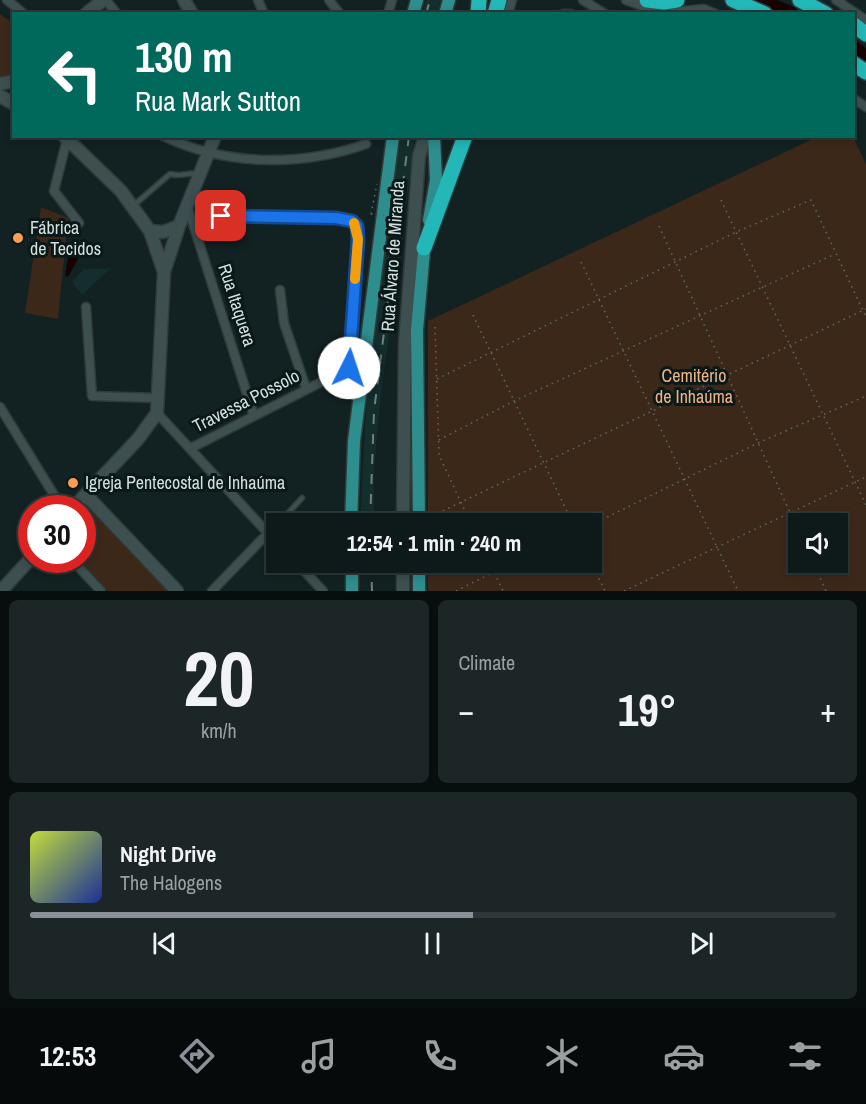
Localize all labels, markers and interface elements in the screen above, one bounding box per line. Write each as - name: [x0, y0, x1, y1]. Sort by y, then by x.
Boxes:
- text: 130 m: [135, 29, 233, 85]
- icon: left: [36, 36, 114, 114]
- text: Rua Mark Sutton: [135, 83, 301, 119]
- street label: Rua Álvaro de Miranda: [375, 180, 410, 332]
- pin: [195, 190, 246, 241]
- icon: arrive: [204, 199, 237, 232]
- place label: Fábrica de Tecidos: [30, 215, 101, 261]
- marker: Fábrica de Tecidos: [11, 231, 25, 245]
- street label: Rua Itaquera: [212, 260, 263, 349]
- position arrow: [317, 336, 381, 400]
- street label: Travessa Possolo: [188, 363, 303, 438]
- park label: Cemitério de Inhaúma: [655, 363, 733, 409]
- place label: Igreja Pentecostal de Inhaúma: [85, 470, 285, 495]
- marker: Igreja Pentecostal de Inhaúma: [66, 476, 80, 490]
- speed limit sign: 30: [18, 495, 96, 573]
- map controls: [788, 513, 848, 573]
- button: sound: [788, 513, 848, 573]
- text: 12:54 · 1 min · 240 m: [347, 528, 521, 558]
- text: 20: [183, 625, 254, 730]
- text: Climate: [459, 649, 515, 676]
- text: 19°: [618, 679, 677, 740]
- text: −: [459, 688, 474, 732]
- text: +: [820, 688, 836, 732]
- text: km/h: [201, 717, 237, 744]
- text: Night Drive: [120, 839, 216, 869]
- text: The Halogens: [120, 869, 222, 896]
- icon: previous: [148, 927, 181, 960]
- icon: pause: [416, 927, 449, 960]
- icon: next: [685, 927, 718, 960]
- icon: directions: [176, 1035, 218, 1077]
- icon: music: [298, 1035, 340, 1077]
- icon: phone: [419, 1035, 461, 1077]
- icon: climate: [541, 1035, 583, 1077]
- icon: car: [663, 1035, 705, 1077]
- icon: filters: [784, 1035, 826, 1077]
- text: 12:53: [40, 1038, 96, 1074]

